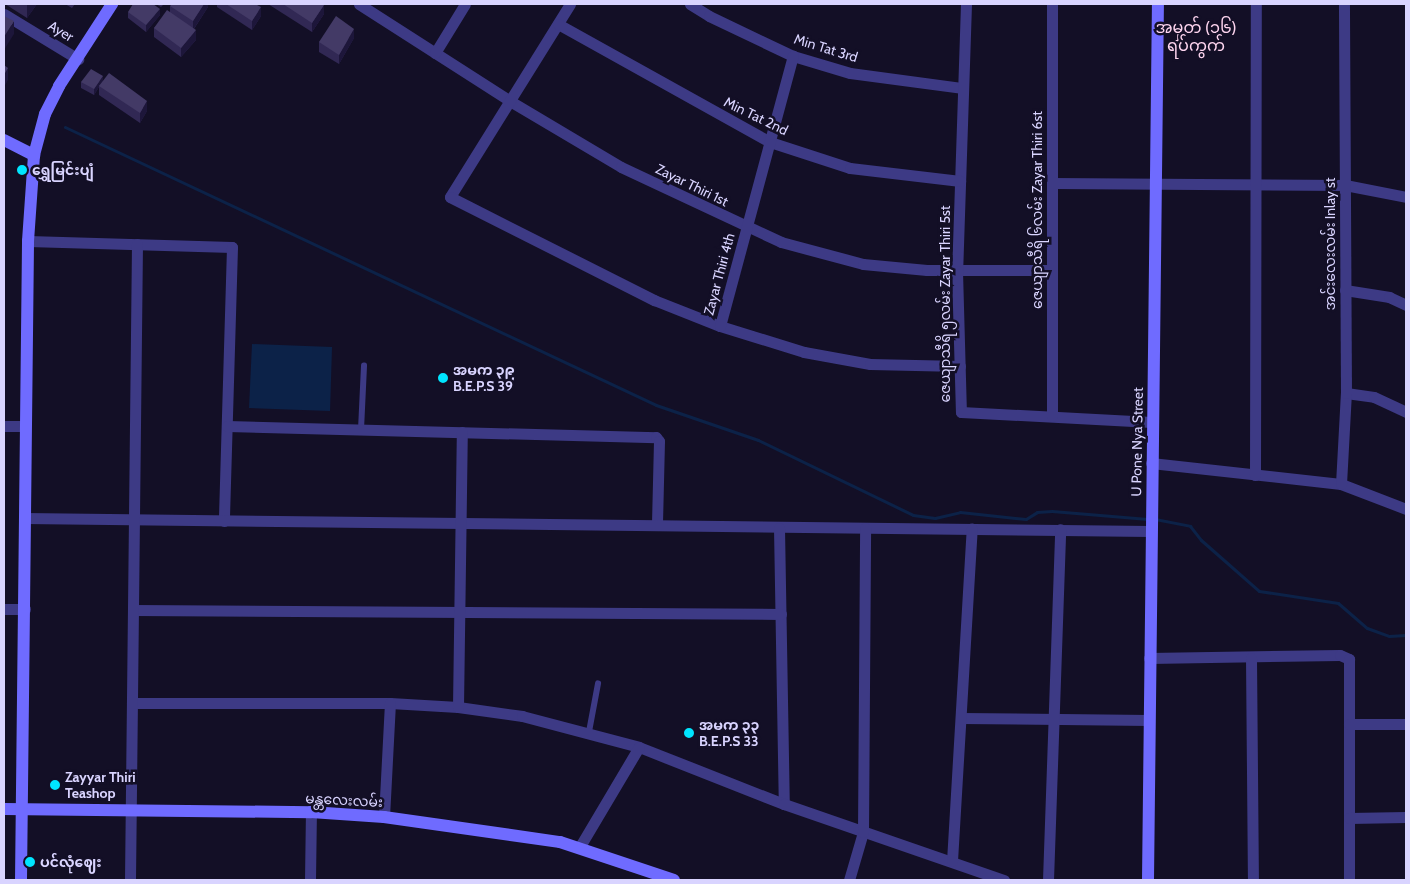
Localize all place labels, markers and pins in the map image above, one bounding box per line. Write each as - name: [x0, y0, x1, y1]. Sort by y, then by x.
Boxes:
- place label: ရွှေမြင်းပျံ: [32, 162, 94, 178]
- marker: ရွှေမြင်းပျံ: [16, 164, 28, 176]
- place label: အမက ၃၉ B.E.P.S 39: [453, 362, 515, 394]
- marker: အမက ၃၉ B.E.P.S 39: [437, 372, 449, 384]
- place label: အမက ၃၃ B.E.P.S 33: [699, 717, 759, 750]
- marker: အမက ၃၃ B.E.P.S 33: [683, 727, 695, 739]
- place label: Zayyar Thiri Teashop: [65, 769, 136, 802]
- marker: Zayyar Thiri Teashop: [49, 779, 61, 791]
- place label: ပင်လုံဈေး: [40, 854, 102, 870]
- marker: ပင်လုံဈေး: [24, 856, 36, 868]

